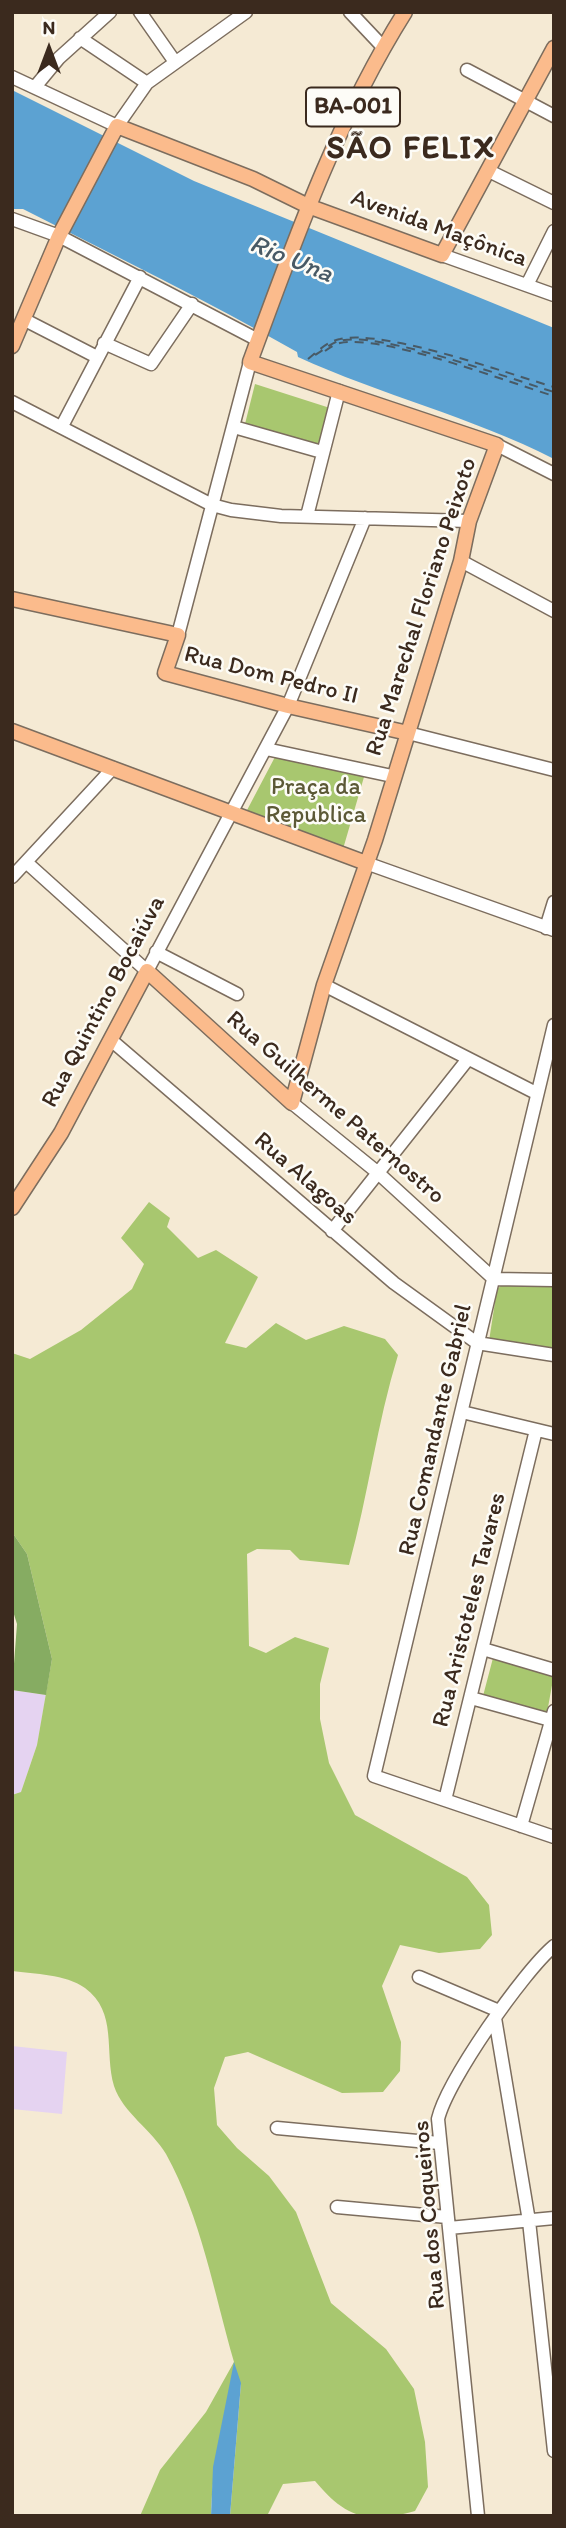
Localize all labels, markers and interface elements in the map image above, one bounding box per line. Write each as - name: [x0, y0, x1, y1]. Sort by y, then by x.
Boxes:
- north arrow: [14, 14, 84, 84]
- text: N: [43, 16, 55, 39]
- road number: BA-001: [306, 88, 400, 127]
- district label: SÃO FELIX: [329, 131, 493, 169]
- street label: Avenida Maçônica: [347, 184, 531, 274]
- water label: Rio Una: [245, 229, 337, 291]
- street label: Rua Marechal Floriano Peixoto: [360, 454, 484, 760]
- street label: Rua Dom Pedro II: [181, 640, 361, 712]
- park label: Praça da Republica: [266, 774, 366, 830]
- street label: Rua Quintino Bocaiúva: [36, 891, 172, 1113]
- street label: Rua Guilherme Paternostro: [220, 1005, 450, 1211]
- street label: Rua Alagoas: [248, 1126, 362, 1232]
- street label: Rua Comandante Gabriel: [393, 1301, 479, 1559]
- street label: Rua Aristoteles Tavares: [427, 1490, 513, 1730]
- street label: Rua dos Coqueiros: [407, 2119, 453, 2311]

